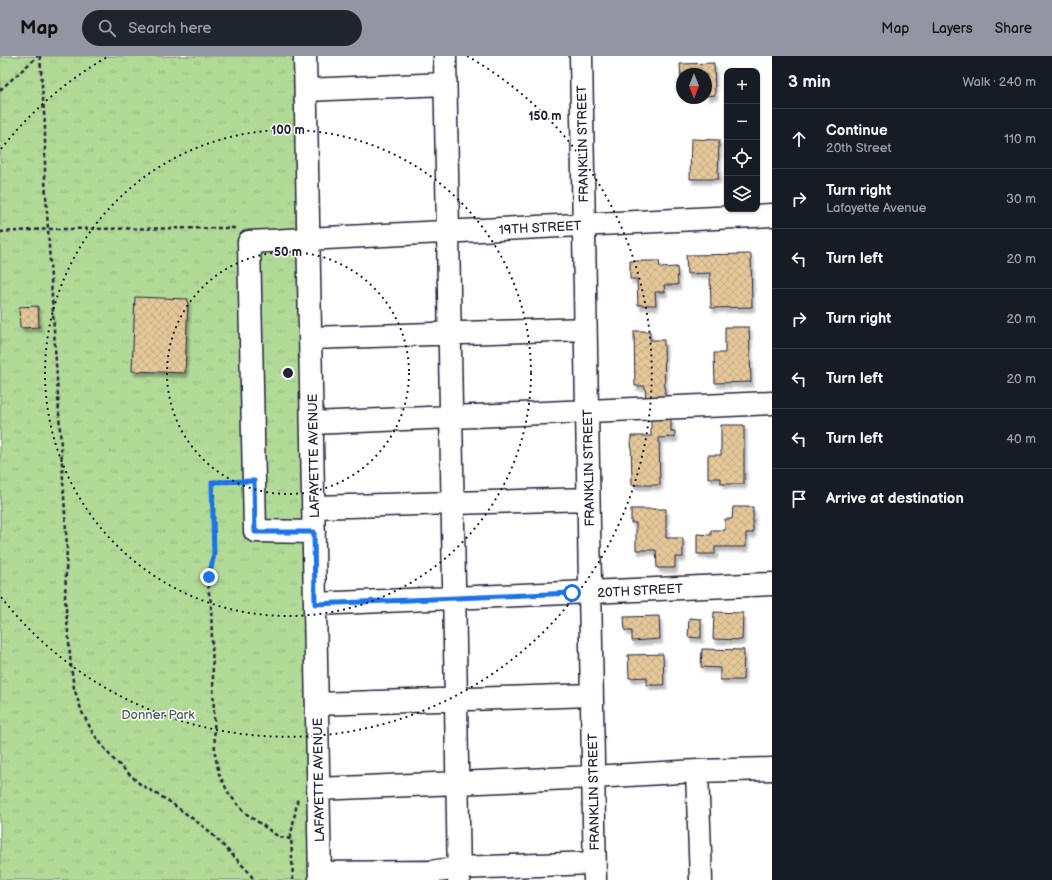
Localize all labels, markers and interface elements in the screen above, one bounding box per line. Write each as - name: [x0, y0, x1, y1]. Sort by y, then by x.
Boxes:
- search box: [82, 10, 362, 46]
- text: Map: [20, 17, 58, 40]
- icon: search: [96, 17, 118, 39]
- text: Search here: [128, 19, 211, 38]
- text: Map: [881, 20, 909, 37]
- text: Layers: [931, 20, 973, 37]
- text: Share: [995, 20, 1032, 37]
- north arrow: [676, 68, 712, 104]
- map controls: [724, 68, 760, 212]
- button: +: [724, 68, 760, 104]
- text: 3 min: [788, 72, 831, 92]
- text: Walk · 240 m: [962, 74, 1036, 90]
- street label: FRANKLIN STREET: [574, 85, 592, 203]
- button: −: [724, 104, 760, 140]
- text: 150 m: [529, 109, 561, 124]
- text: Continue: [826, 121, 888, 140]
- text: 100 m: [271, 123, 305, 138]
- icon: ahead: [788, 128, 810, 150]
- text: 110 m: [1004, 131, 1036, 147]
- button: locate: [724, 140, 760, 176]
- text: 20th Street: [826, 140, 891, 156]
- button: layers: [724, 176, 760, 212]
- text: Turn right: [826, 181, 891, 200]
- icon: right: [788, 188, 810, 210]
- text: 30 m: [1006, 191, 1036, 207]
- text: Lafayette Avenue: [826, 200, 927, 216]
- street label: 19TH STREET: [498, 218, 582, 238]
- text: 50 m: [274, 245, 302, 260]
- icon: left: [788, 248, 810, 270]
- text: Turn left: [826, 249, 883, 268]
- text: 20 m: [1006, 251, 1036, 267]
- icon: right: [788, 308, 810, 330]
- text: Turn right: [826, 309, 891, 328]
- text: 20 m: [1006, 311, 1036, 327]
- centre of rings: [281, 366, 295, 380]
- icon: left: [788, 368, 810, 390]
- text: Turn left: [826, 369, 883, 388]
- text: 20 m: [1006, 371, 1036, 387]
- street label: LAFAYETTE AVENUE: [305, 393, 323, 518]
- street label: FRANKLIN STREET: [580, 409, 598, 527]
- icon: left: [788, 428, 810, 450]
- text: Turn left: [826, 429, 883, 448]
- text: 40 m: [1006, 431, 1036, 447]
- icon: arrive: [788, 488, 810, 510]
- text: Arrive at destination: [826, 489, 964, 508]
- route end: [200, 568, 218, 586]
- street label: 20TH STREET: [597, 581, 683, 601]
- route start: [563, 584, 581, 602]
- park label: Donner Park: [121, 707, 195, 723]
- street label: LAFAYETTE AVENUE: [310, 717, 328, 842]
- street label: FRANKLIN STREET: [585, 733, 603, 851]

